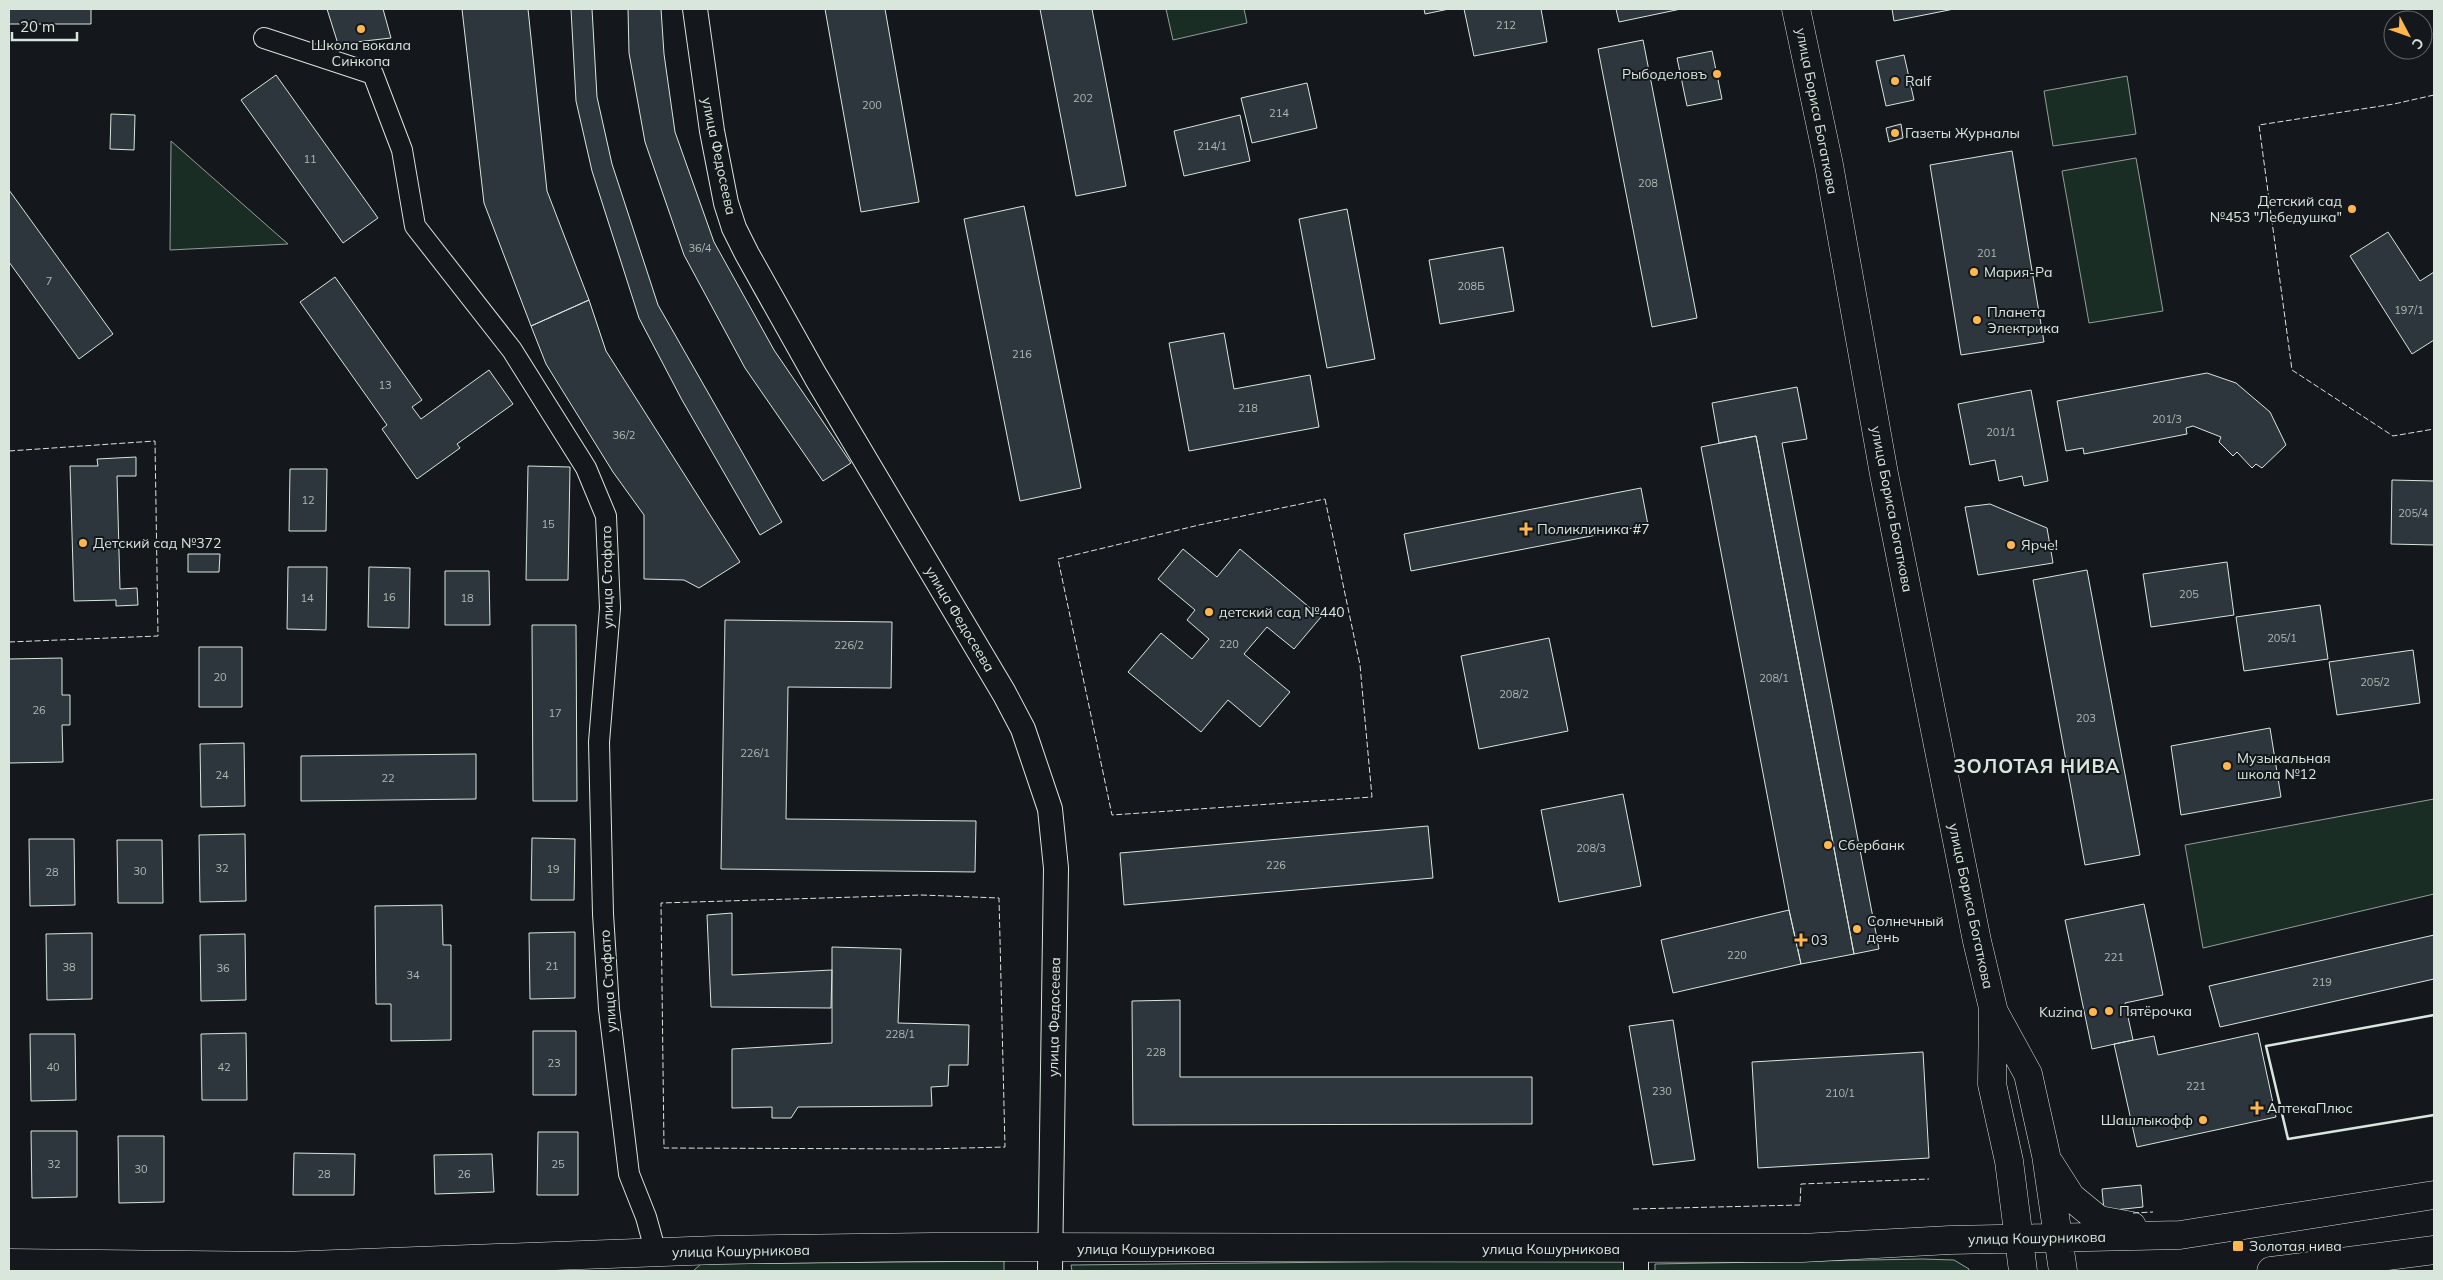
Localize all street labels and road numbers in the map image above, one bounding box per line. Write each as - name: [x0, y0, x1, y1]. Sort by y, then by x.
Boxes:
- street label: улица Бориса Богаткова: [1792, 26, 1842, 196]
- street label: улица Федосеева: [698, 95, 740, 217]
- street label: улица Бориса Богаткова: [1867, 424, 1917, 594]
- street label: улица Стофато: [597, 525, 617, 629]
- street label: улица Федосеева: [921, 563, 999, 675]
- street label: улица Бориса Богаткова: [1945, 821, 1997, 991]
- street label: улица Стофато: [595, 929, 621, 1033]
- street label: улица Федосеева: [1044, 957, 1064, 1077]
- street label: улица Кошурникова: [1968, 1228, 2106, 1248]
- street label: улица Кошурникова: [1077, 1240, 1215, 1258]
- street label: улица Кошурникова: [1482, 1240, 1620, 1258]
- street label: улица Кошурникова: [672, 1241, 810, 1261]

